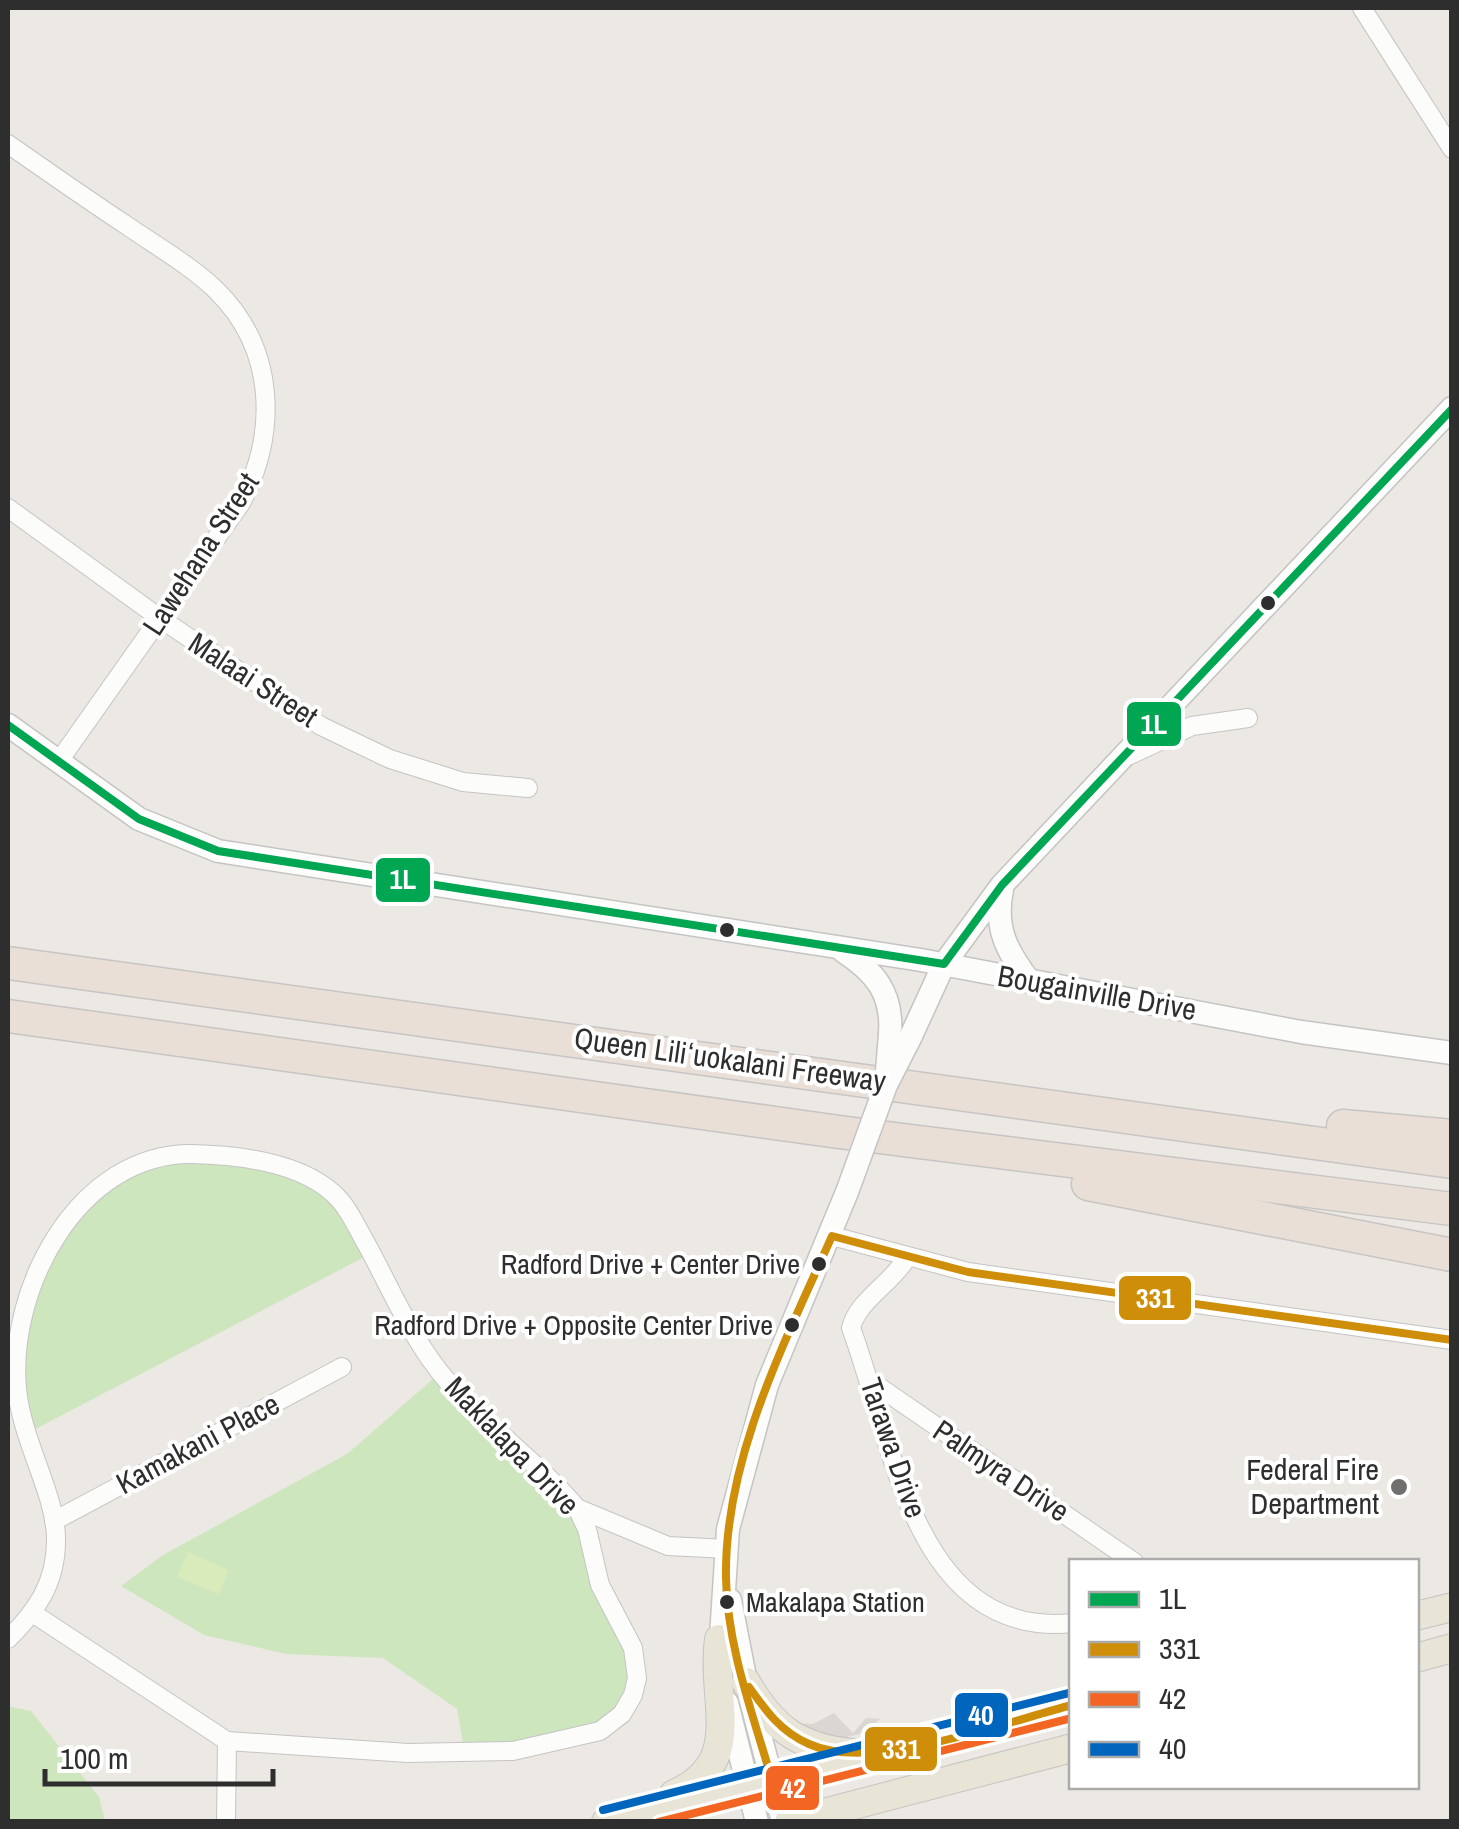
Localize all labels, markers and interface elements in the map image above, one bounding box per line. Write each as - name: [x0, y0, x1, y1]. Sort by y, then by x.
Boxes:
- street label: Lawehana Street: [133, 464, 268, 642]
- unlabelled marker: [1258, 593, 1278, 613]
- street label: Malaai Street: [181, 623, 326, 736]
- line badge: 1L: [1125, 700, 1183, 748]
- text: 1L: [1141, 705, 1167, 743]
- line badge: 1L: [374, 856, 432, 904]
- text: 1L: [390, 860, 416, 898]
- unlabelled marker: [717, 920, 737, 940]
- street label: Bougainville Drive: [995, 955, 1200, 1029]
- street label: Queen Liliʻuokalani Freeway: [572, 1017, 889, 1101]
- place label: Radford Drive + Center Drive: [501, 1245, 800, 1283]
- marker: Radford Drive + Center Drive: [809, 1254, 829, 1274]
- line badge: 331: [1117, 1274, 1193, 1322]
- text: 331: [1136, 1279, 1174, 1317]
- place label: Radford Drive + Opposite Center Drive: [374, 1306, 773, 1344]
- marker: Radford Drive + Opposite Center Drive: [782, 1315, 802, 1335]
- street label: Maklalapa Drive: [437, 1367, 589, 1523]
- street label: Tarawa Drive: [851, 1372, 937, 1523]
- street label: Kamakani Place: [109, 1383, 286, 1503]
- street label: Palmyra Drive: [926, 1410, 1077, 1530]
- place label: Federal Fire Department: [1246, 1449, 1379, 1523]
- marker: Federal Fire Department: [1388, 1476, 1410, 1498]
- legend: [1069, 1559, 1419, 1789]
- text: 1L: [1159, 1578, 1187, 1618]
- place label: Makalapa Station: [746, 1583, 925, 1621]
- marker: Makalapa Station: [717, 1592, 737, 1612]
- text: 331: [1159, 1628, 1200, 1668]
- text: 42: [1159, 1678, 1186, 1718]
- line badge: 40: [953, 1691, 1010, 1739]
- text: 40: [968, 1696, 994, 1734]
- scale bar: [45, 1724, 272, 1786]
- line badge: 331: [863, 1725, 939, 1773]
- text: 40: [1159, 1728, 1186, 1768]
- text: 331: [882, 1730, 920, 1768]
- text: 100 m: [60, 1738, 128, 1778]
- line badge: 42: [764, 1764, 821, 1812]
- text: 42: [780, 1769, 806, 1807]

